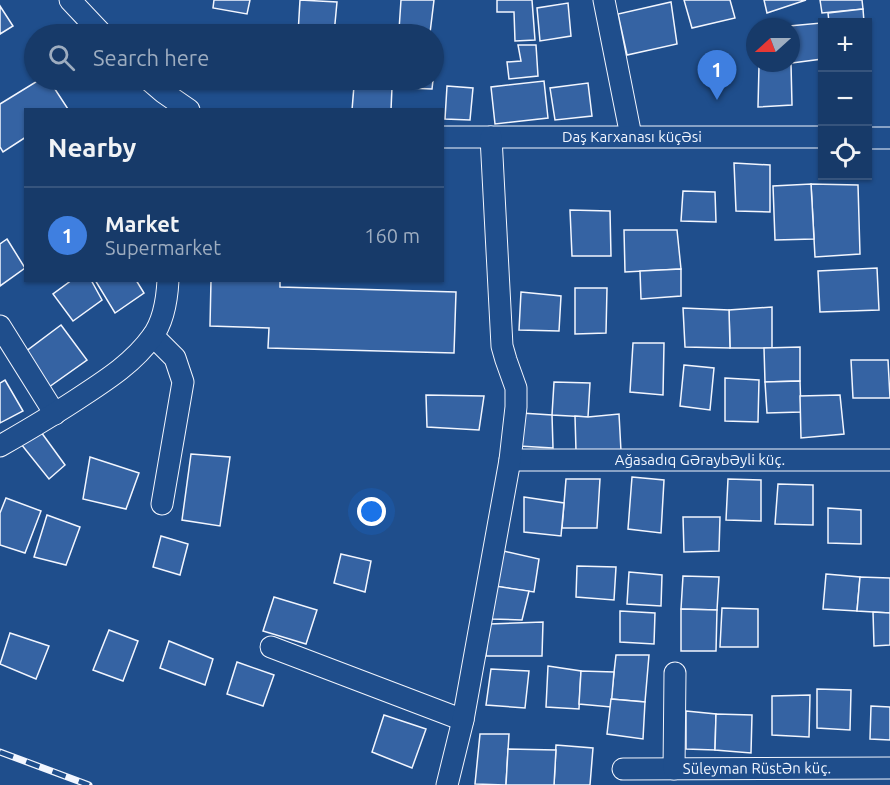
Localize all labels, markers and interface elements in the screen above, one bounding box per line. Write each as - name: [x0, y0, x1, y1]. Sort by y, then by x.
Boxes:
- north arrow: [746, 18, 800, 72]
- map controls: [818, 18, 872, 180]
- button: +: [818, 18, 872, 72]
- search box: [24, 24, 444, 90]
- icon: search: [45, 41, 78, 74]
- text: Search here: [93, 45, 209, 70]
- pin: 1: [698, 51, 736, 100]
- button: −: [818, 72, 872, 126]
- button: locate: [818, 126, 872, 180]
- street label: Daş Karxanası küçəsi: [562, 128, 702, 145]
- text: Nearby: [48, 133, 136, 162]
- text: Market: [105, 211, 179, 236]
- text: 1: [62, 224, 73, 247]
- text: 160 m: [364, 224, 420, 247]
- text: Supermarket: [105, 236, 221, 259]
- street label: Ağasadıq Gəraybəyli küç.: [615, 451, 785, 468]
- your location: [357, 497, 386, 526]
- street label: Süleyman Rüstən küç.: [683, 759, 831, 777]

